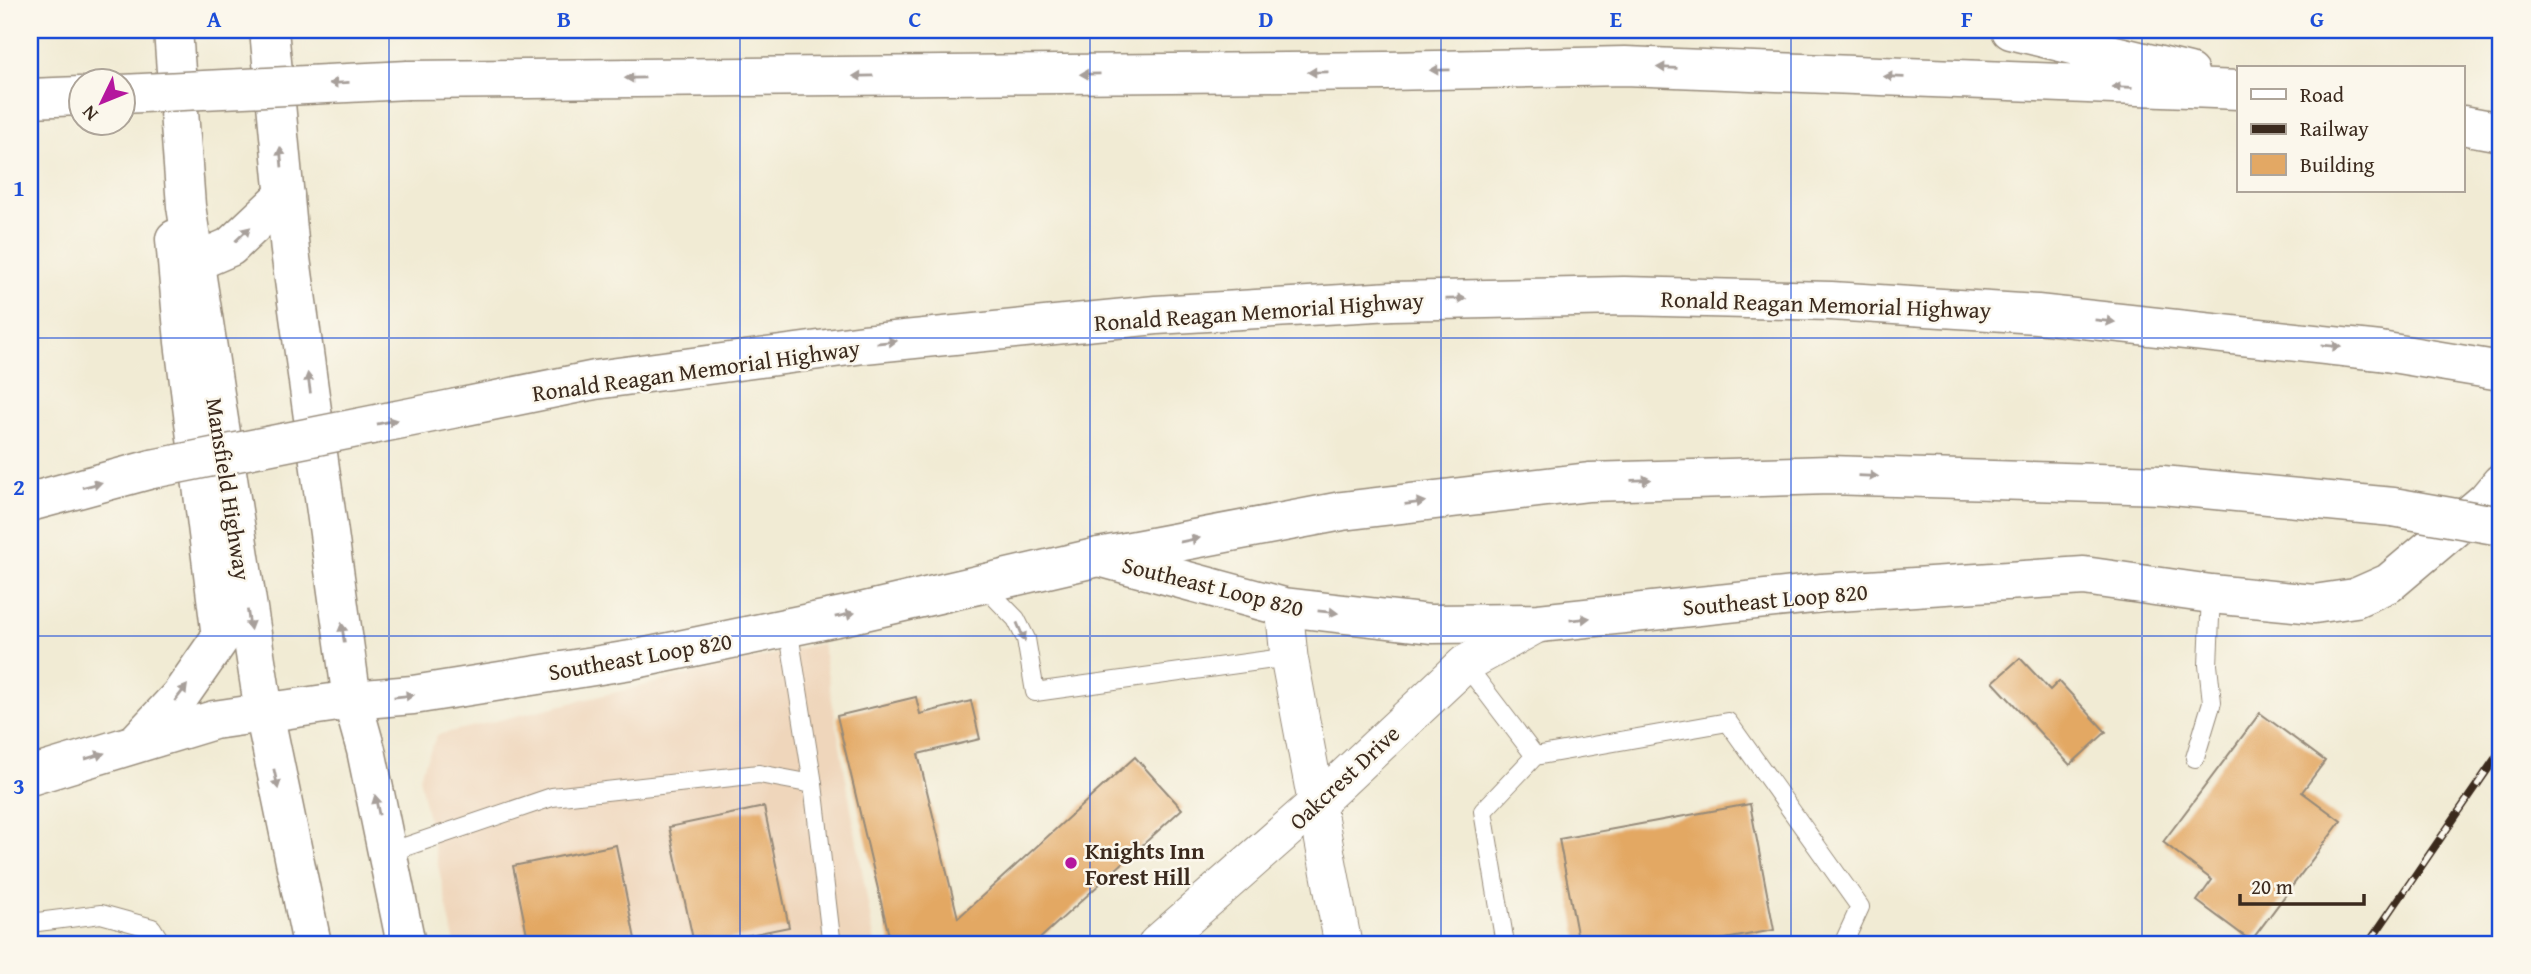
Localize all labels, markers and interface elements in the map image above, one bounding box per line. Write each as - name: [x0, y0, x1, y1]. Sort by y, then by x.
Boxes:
- text: A: [207, 2, 222, 35]
- text: B: [557, 2, 571, 35]
- text: C: [908, 2, 922, 35]
- text: D: [1259, 2, 1274, 35]
- text: E: [1610, 2, 1622, 35]
- text: F: [1961, 2, 1973, 35]
- text: G: [2310, 2, 2324, 35]
- one-way arrow: [1656, 62, 1678, 73]
- one-way arrow: [1428, 64, 1450, 76]
- north arrow: [66, 66, 136, 136]
- one-way arrow: [1306, 66, 1328, 77]
- legend: [2237, 66, 2464, 192]
- one-way arrow: [1079, 68, 1101, 79]
- one-way arrow: [851, 70, 873, 82]
- one-way arrow: [624, 72, 646, 84]
- one-way arrow: [1883, 72, 1905, 83]
- one-way arrow: [328, 78, 350, 89]
- text: Road: [2300, 79, 2345, 110]
- one-way arrow: [2110, 81, 2132, 92]
- text: N: [75, 99, 104, 128]
- text: Railway: [2300, 113, 2369, 144]
- one-way arrow: [275, 146, 286, 168]
- text: Building: [2300, 149, 2375, 180]
- text: 1: [13, 171, 25, 204]
- one-way arrow: [234, 226, 251, 242]
- street label: Ronald Reagan Memorial Highway: [1660, 282, 1992, 326]
- street label: Ronald Reagan Memorial Highway: [1093, 283, 1426, 339]
- one-way arrow: [1445, 294, 1467, 305]
- one-way arrow: [2094, 316, 2116, 327]
- street label: Ronald Reagan Memorial Highway: [530, 331, 863, 409]
- one-way arrow: [877, 336, 899, 347]
- one-way arrow: [2320, 340, 2342, 351]
- one-way arrow: [303, 372, 314, 394]
- street label: Mansfield Highway: [198, 395, 260, 583]
- one-way arrow: [376, 417, 398, 428]
- text: 2: [13, 470, 25, 503]
- one-way arrow: [1858, 471, 1880, 482]
- one-way arrow: [1630, 475, 1652, 486]
- one-way arrow: [81, 480, 102, 490]
- one-way arrow: [1404, 497, 1426, 508]
- one-way arrow: [1179, 534, 1201, 545]
- street label: Southeast Loop 820: [1119, 548, 1307, 624]
- street label: Southeast Loop 820: [1681, 574, 1869, 624]
- one-way arrow: [1318, 607, 1340, 618]
- one-way arrow: [244, 609, 255, 631]
- one-way arrow: [834, 610, 856, 621]
- one-way arrow: [1569, 613, 1591, 624]
- one-way arrow: [337, 622, 348, 644]
- one-way arrow: [1016, 622, 1027, 643]
- street label: Southeast Loop 820: [546, 624, 734, 688]
- one-way arrow: [174, 684, 188, 702]
- one-way arrow: [393, 690, 415, 701]
- street label: Oakcrest Drive: [1281, 717, 1407, 837]
- one-way arrow: [85, 751, 106, 761]
- one-way arrow: [271, 768, 282, 790]
- text: 3: [13, 769, 25, 802]
- one-way arrow: [372, 794, 383, 816]
- place label: Knights Inn Forest Hill: [1085, 834, 1205, 893]
- marker: Knights Inn Forest Hill: [1063, 855, 1079, 871]
- scale bar: [2240, 862, 2365, 906]
- text: 20 m: [2251, 871, 2293, 902]

